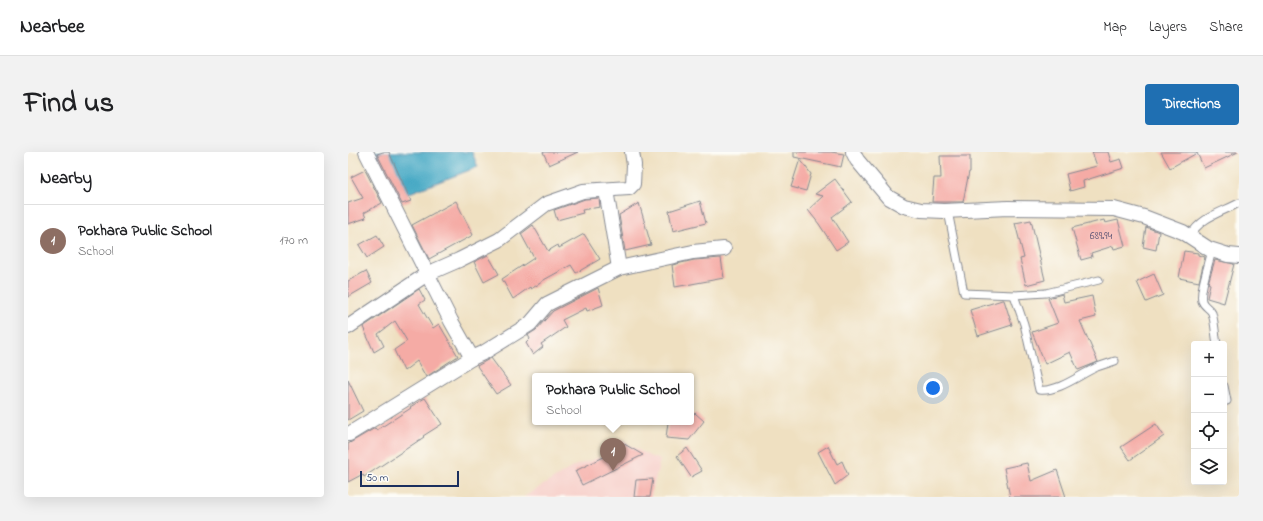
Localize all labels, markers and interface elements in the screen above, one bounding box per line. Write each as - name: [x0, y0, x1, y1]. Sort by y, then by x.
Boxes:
- text: Nearbee: [20, 14, 85, 41]
- text: Map: [1103, 17, 1127, 38]
- text: Layers: [1149, 17, 1187, 38]
- text: Share: [1209, 17, 1243, 38]
- text: Find us: [24, 84, 114, 125]
- button: Directions: [1145, 84, 1239, 125]
- text: Nearby: [40, 166, 92, 191]
- text: Pokhara Public School: [78, 220, 212, 242]
- house number: 689.94: [1090, 228, 1113, 244]
- text: 1: [51, 231, 55, 250]
- text: 170 m: [280, 231, 308, 250]
- text: School: [78, 242, 114, 261]
- map controls: [1191, 341, 1227, 485]
- button: +: [1191, 341, 1227, 377]
- popup: [532, 373, 694, 425]
- button: −: [1191, 377, 1227, 413]
- your location: [923, 378, 943, 398]
- text: Pokhara Public School: [546, 379, 680, 401]
- text: School: [546, 401, 582, 420]
- button: locate: [1191, 413, 1227, 449]
- pin: 1: [600, 438, 626, 471]
- button: layers: [1191, 449, 1227, 485]
- scale bar: [360, 469, 459, 488]
- text: 50 m: [366, 470, 388, 486]

